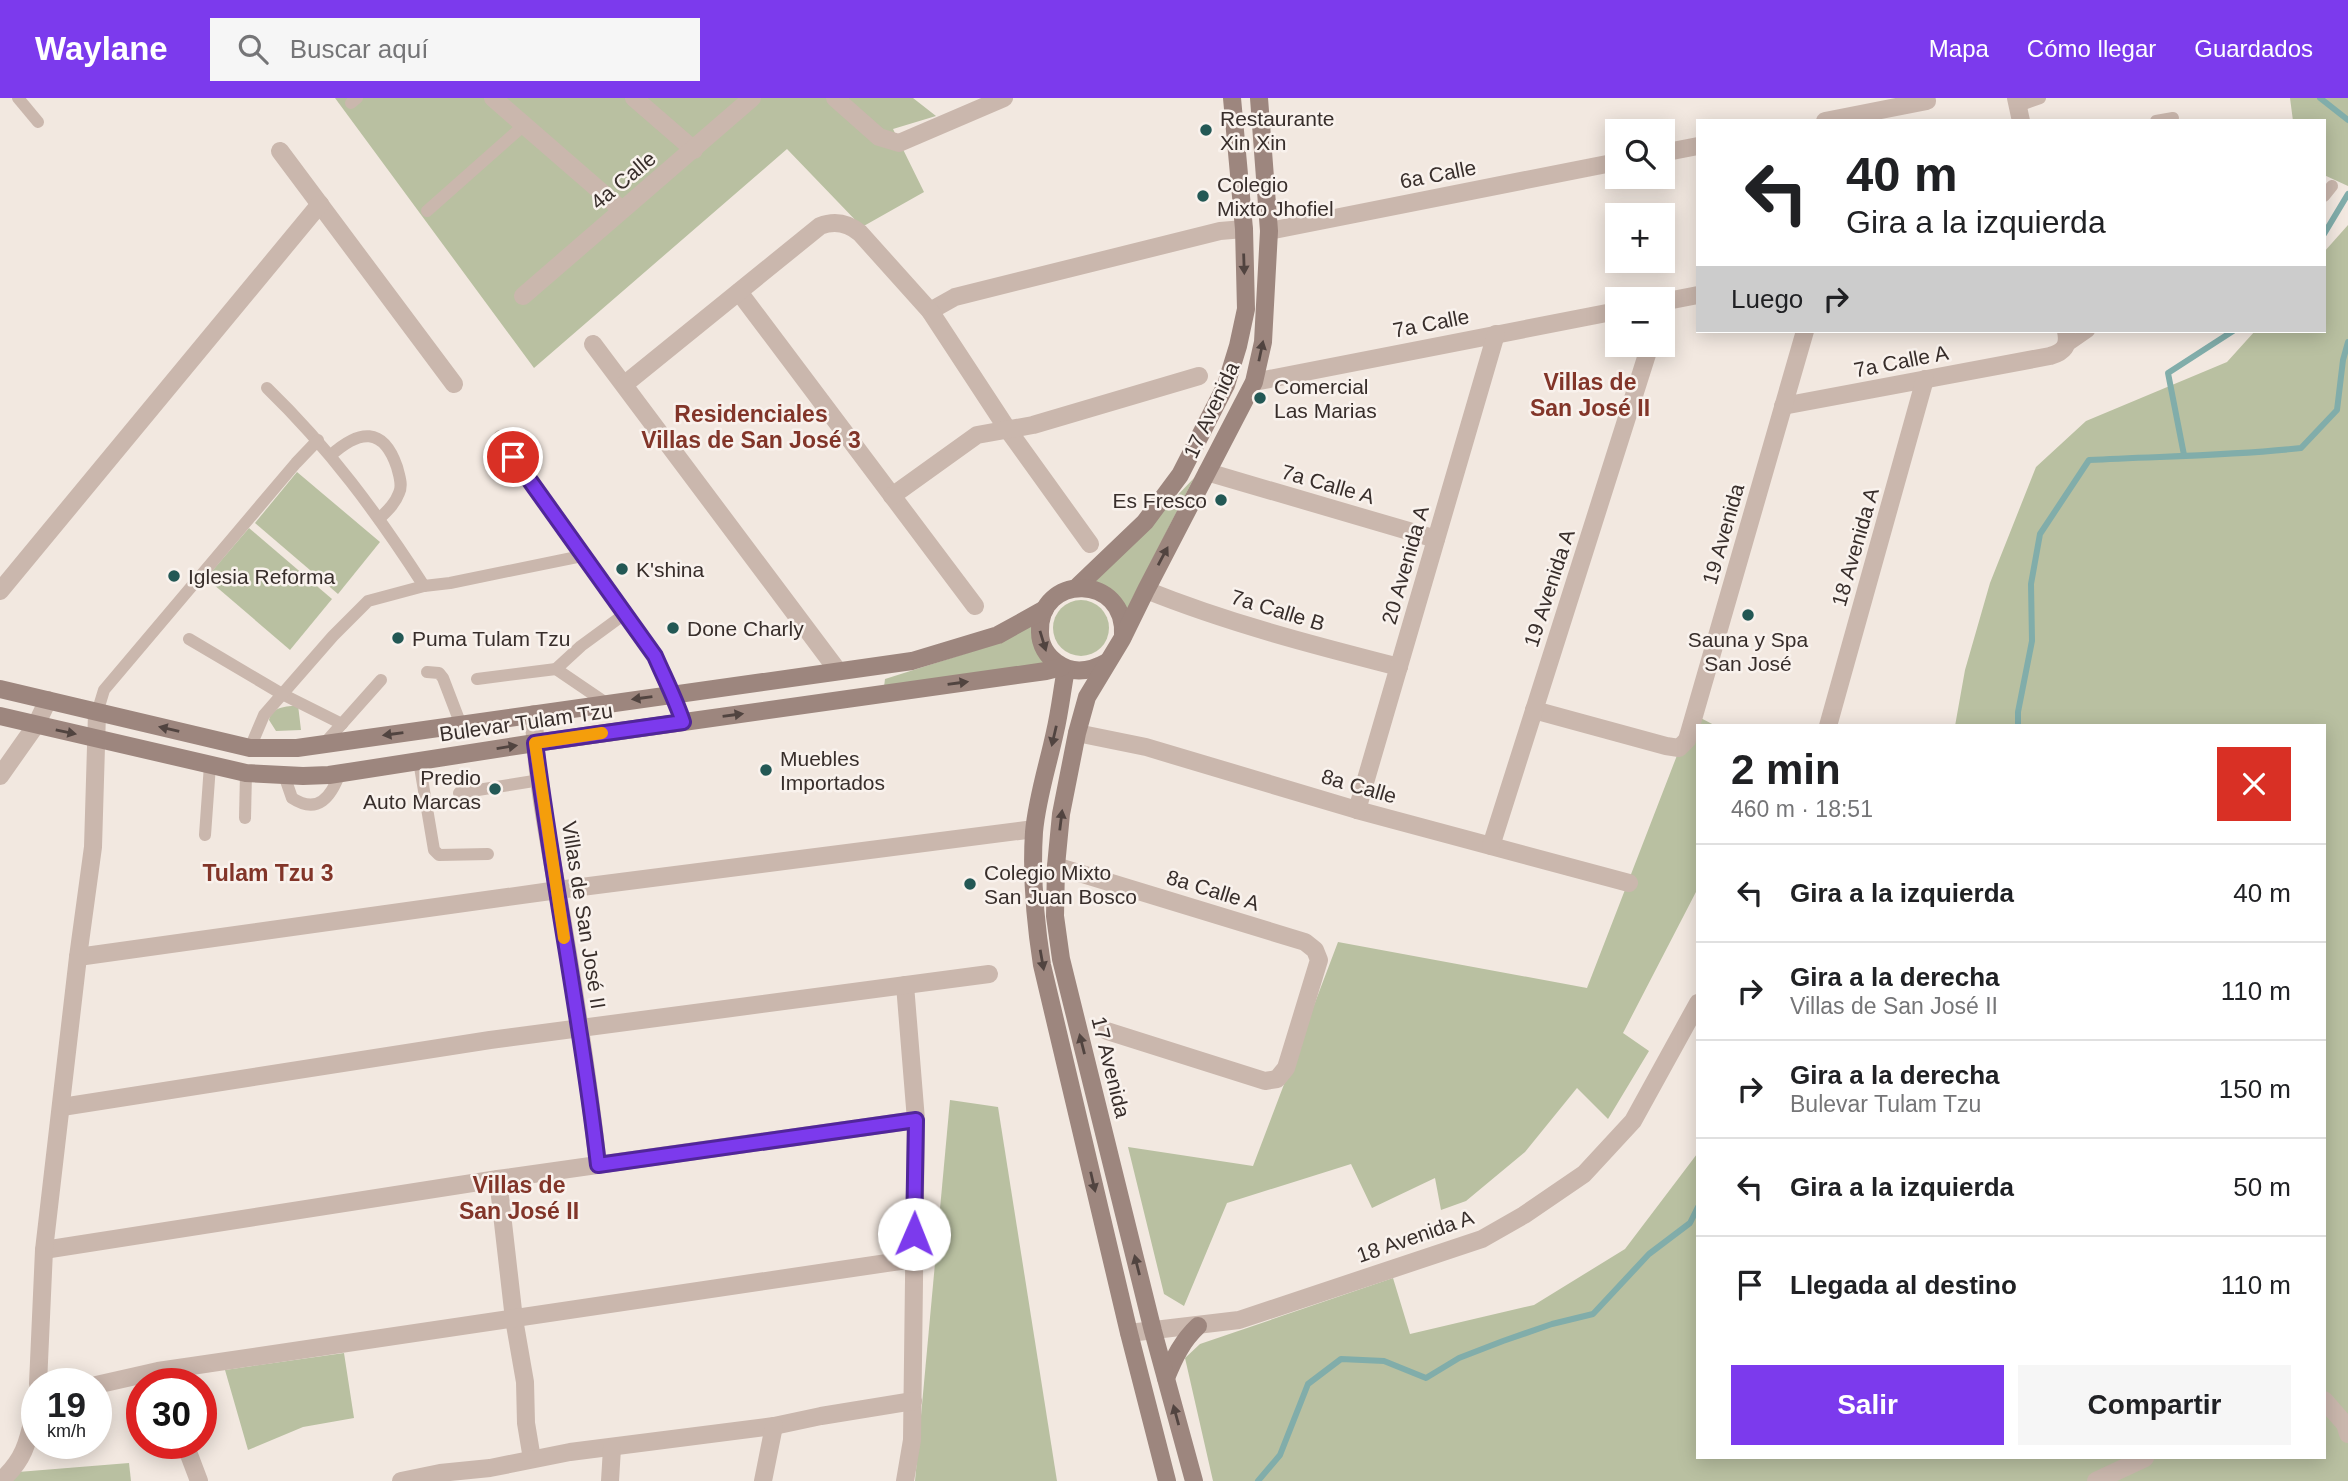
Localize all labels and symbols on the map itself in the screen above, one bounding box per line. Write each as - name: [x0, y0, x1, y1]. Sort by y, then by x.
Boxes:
- place label: Restaurante Xin Xin: [1220, 107, 1334, 154]
- marker: Restaurante Xin Xin: [1198, 122, 1214, 138]
- street label: 4a Calle: [586, 146, 660, 214]
- street label: 6a Calle: [1398, 155, 1478, 193]
- place label: Colegio Mixto Jhofiel: [1217, 173, 1334, 220]
- marker: Colegio Mixto Jhofiel: [1195, 188, 1211, 204]
- one-way arrow: [1239, 253, 1250, 275]
- street label: 7a Calle: [1391, 304, 1471, 342]
- one-way arrow: [1255, 340, 1266, 362]
- street label: 7a Calle A: [1852, 341, 1950, 381]
- street label: 17 Avenida: [1179, 358, 1243, 462]
- district label: Villas de San José II: [1530, 369, 1650, 421]
- place label: Comercial Las Marias: [1274, 375, 1377, 422]
- marker: Comercial Las Marias: [1252, 390, 1268, 406]
- district label: Residenciales Villas de San José 3: [641, 401, 861, 453]
- pin: [483, 427, 543, 487]
- street label: 7a Calle A: [1279, 460, 1377, 508]
- street label: 19 Avenida: [1698, 481, 1748, 587]
- street label: 18 Avenida A: [1827, 485, 1883, 609]
- place label: Es Fresco: [1112, 489, 1207, 512]
- marker: Es Fresco: [1213, 492, 1229, 508]
- street label: 20 Avenida A: [1377, 503, 1433, 627]
- street label: 19 Avenida A: [1519, 526, 1579, 650]
- one-way arrow: [1158, 546, 1169, 566]
- place label: K'shina: [636, 558, 705, 581]
- marker: K'shina: [614, 561, 630, 577]
- place label: Iglesia Reforma: [188, 565, 335, 588]
- marker: Iglesia Reforma: [166, 568, 182, 584]
- street label: 7a Calle B: [1228, 585, 1328, 635]
- marker: Sauna y Spa San José: [1740, 607, 1756, 623]
- place label: Done Charly: [687, 617, 804, 640]
- marker: Done Charly: [665, 620, 681, 636]
- place label: Puma Tulam Tzu: [412, 627, 570, 650]
- place label: Sauna y Spa San José: [1688, 628, 1808, 675]
- marker: Puma Tulam Tzu: [390, 630, 406, 646]
- one-way arrow: [1039, 631, 1049, 652]
- one-way arrow: [947, 678, 969, 689]
- one-way arrow: [631, 693, 653, 704]
- street label: Bulevar Tulam Tzu: [438, 698, 614, 746]
- one-way arrow: [722, 709, 744, 720]
- one-way arrow: [157, 724, 179, 735]
- one-way arrow: [1048, 725, 1059, 747]
- one-way arrow: [55, 726, 77, 737]
- one-way arrow: [382, 729, 404, 740]
- one-way arrow: [497, 741, 519, 752]
- place label: Muebles Importados: [780, 747, 885, 794]
- marker: Muebles Importados: [758, 762, 774, 778]
- street label: 8a Calle: [1319, 764, 1399, 808]
- place label: Predio Auto Marcas: [363, 766, 481, 813]
- marker: Predio Auto Marcas: [487, 781, 503, 797]
- one-way arrow: [1056, 809, 1067, 831]
- street label: Villas de San José II: [558, 819, 610, 1011]
- district label: Tulam Tzu 3: [202, 860, 334, 886]
- place label: Colegio Mixto San Juan Bosco: [984, 861, 1137, 908]
- street label: 8a Calle A: [1164, 865, 1262, 915]
- marker: Colegio Mixto San Juan Bosco: [962, 876, 978, 892]
- one-way arrow: [1037, 949, 1048, 971]
- street label: 17 Avenida: [1087, 1014, 1135, 1120]
- one-way arrow: [1076, 1033, 1087, 1055]
- one-way arrow: [1088, 1171, 1099, 1193]
- district label: Villas de San José II: [459, 1172, 579, 1224]
- position arrow: [877, 1197, 951, 1271]
- street label: 18 Avenida A: [1353, 1205, 1477, 1267]
- one-way arrow: [1131, 1254, 1142, 1276]
- speed limit sign: 30: [126, 1368, 217, 1459]
- one-way arrow: [1170, 1404, 1181, 1426]

